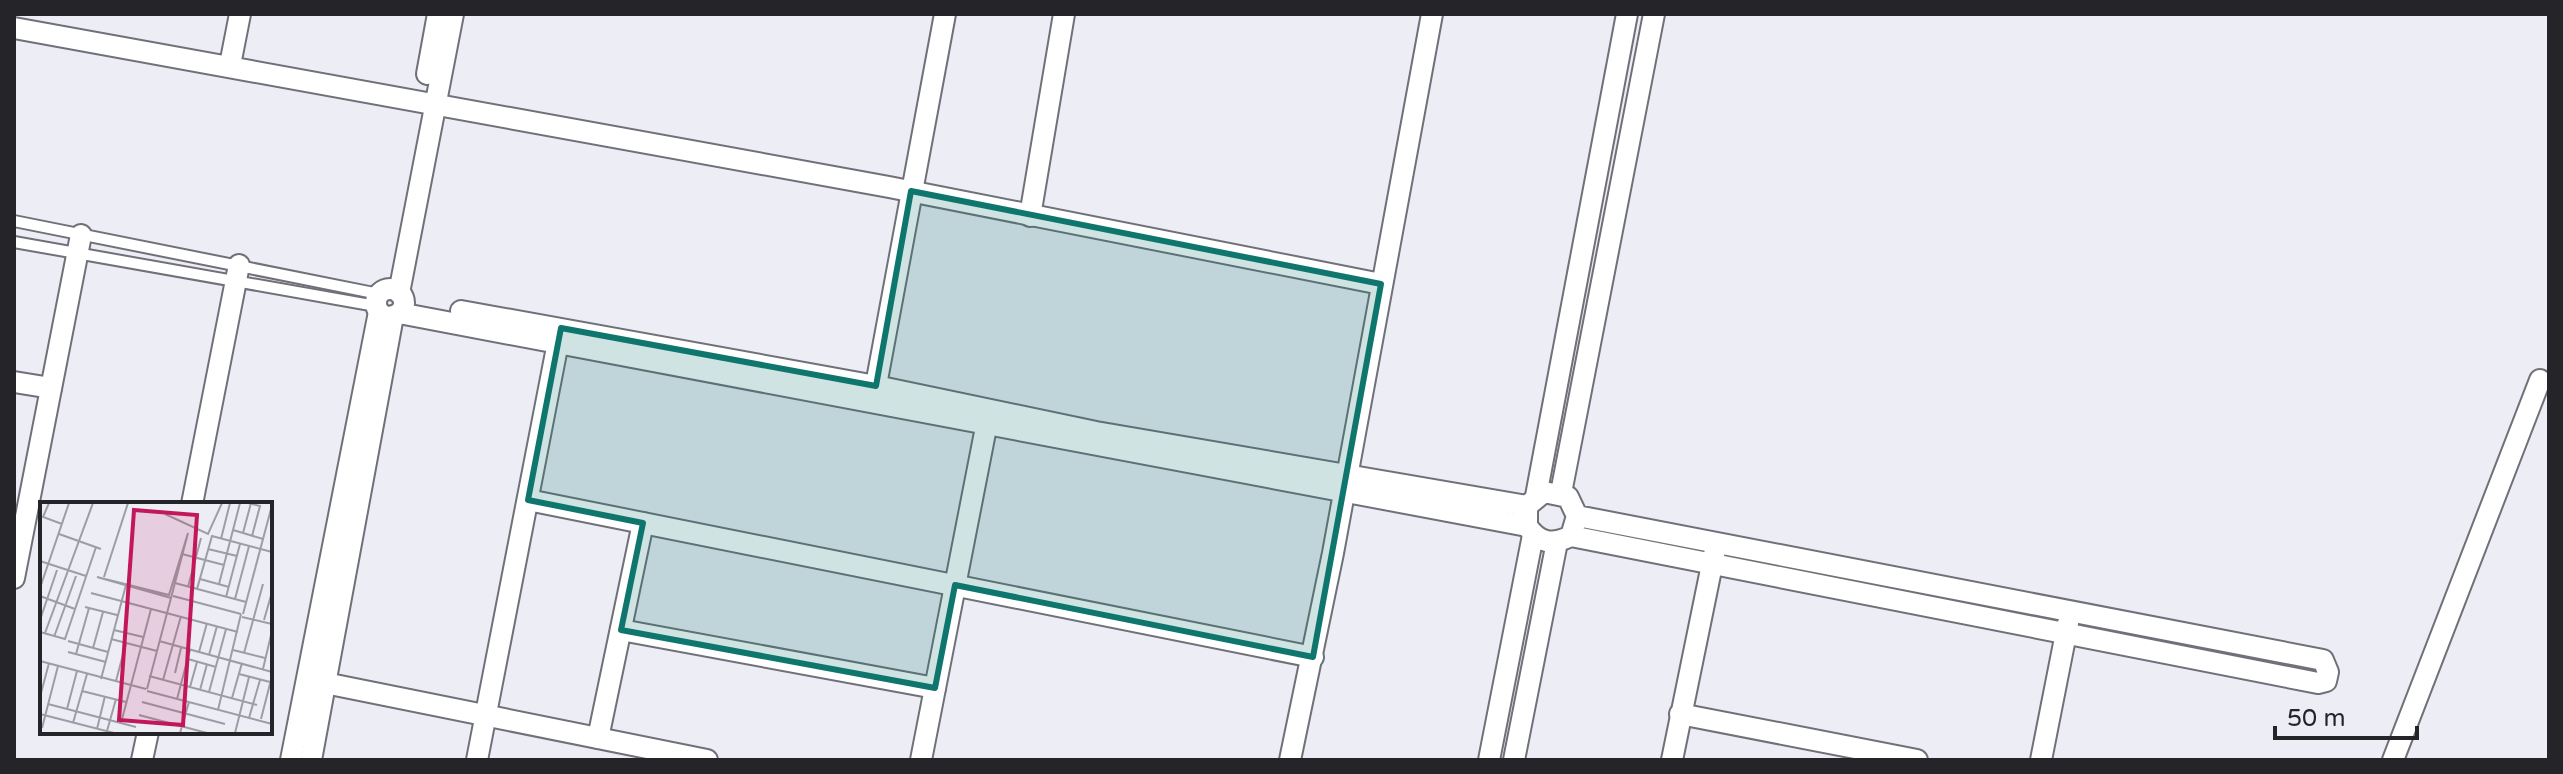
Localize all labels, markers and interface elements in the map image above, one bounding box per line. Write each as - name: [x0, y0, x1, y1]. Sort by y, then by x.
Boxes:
- inset map: [40, 502, 272, 734]
- scale bar: [2275, 690, 2417, 740]
- text: 50 m: [2287, 704, 2345, 733]

